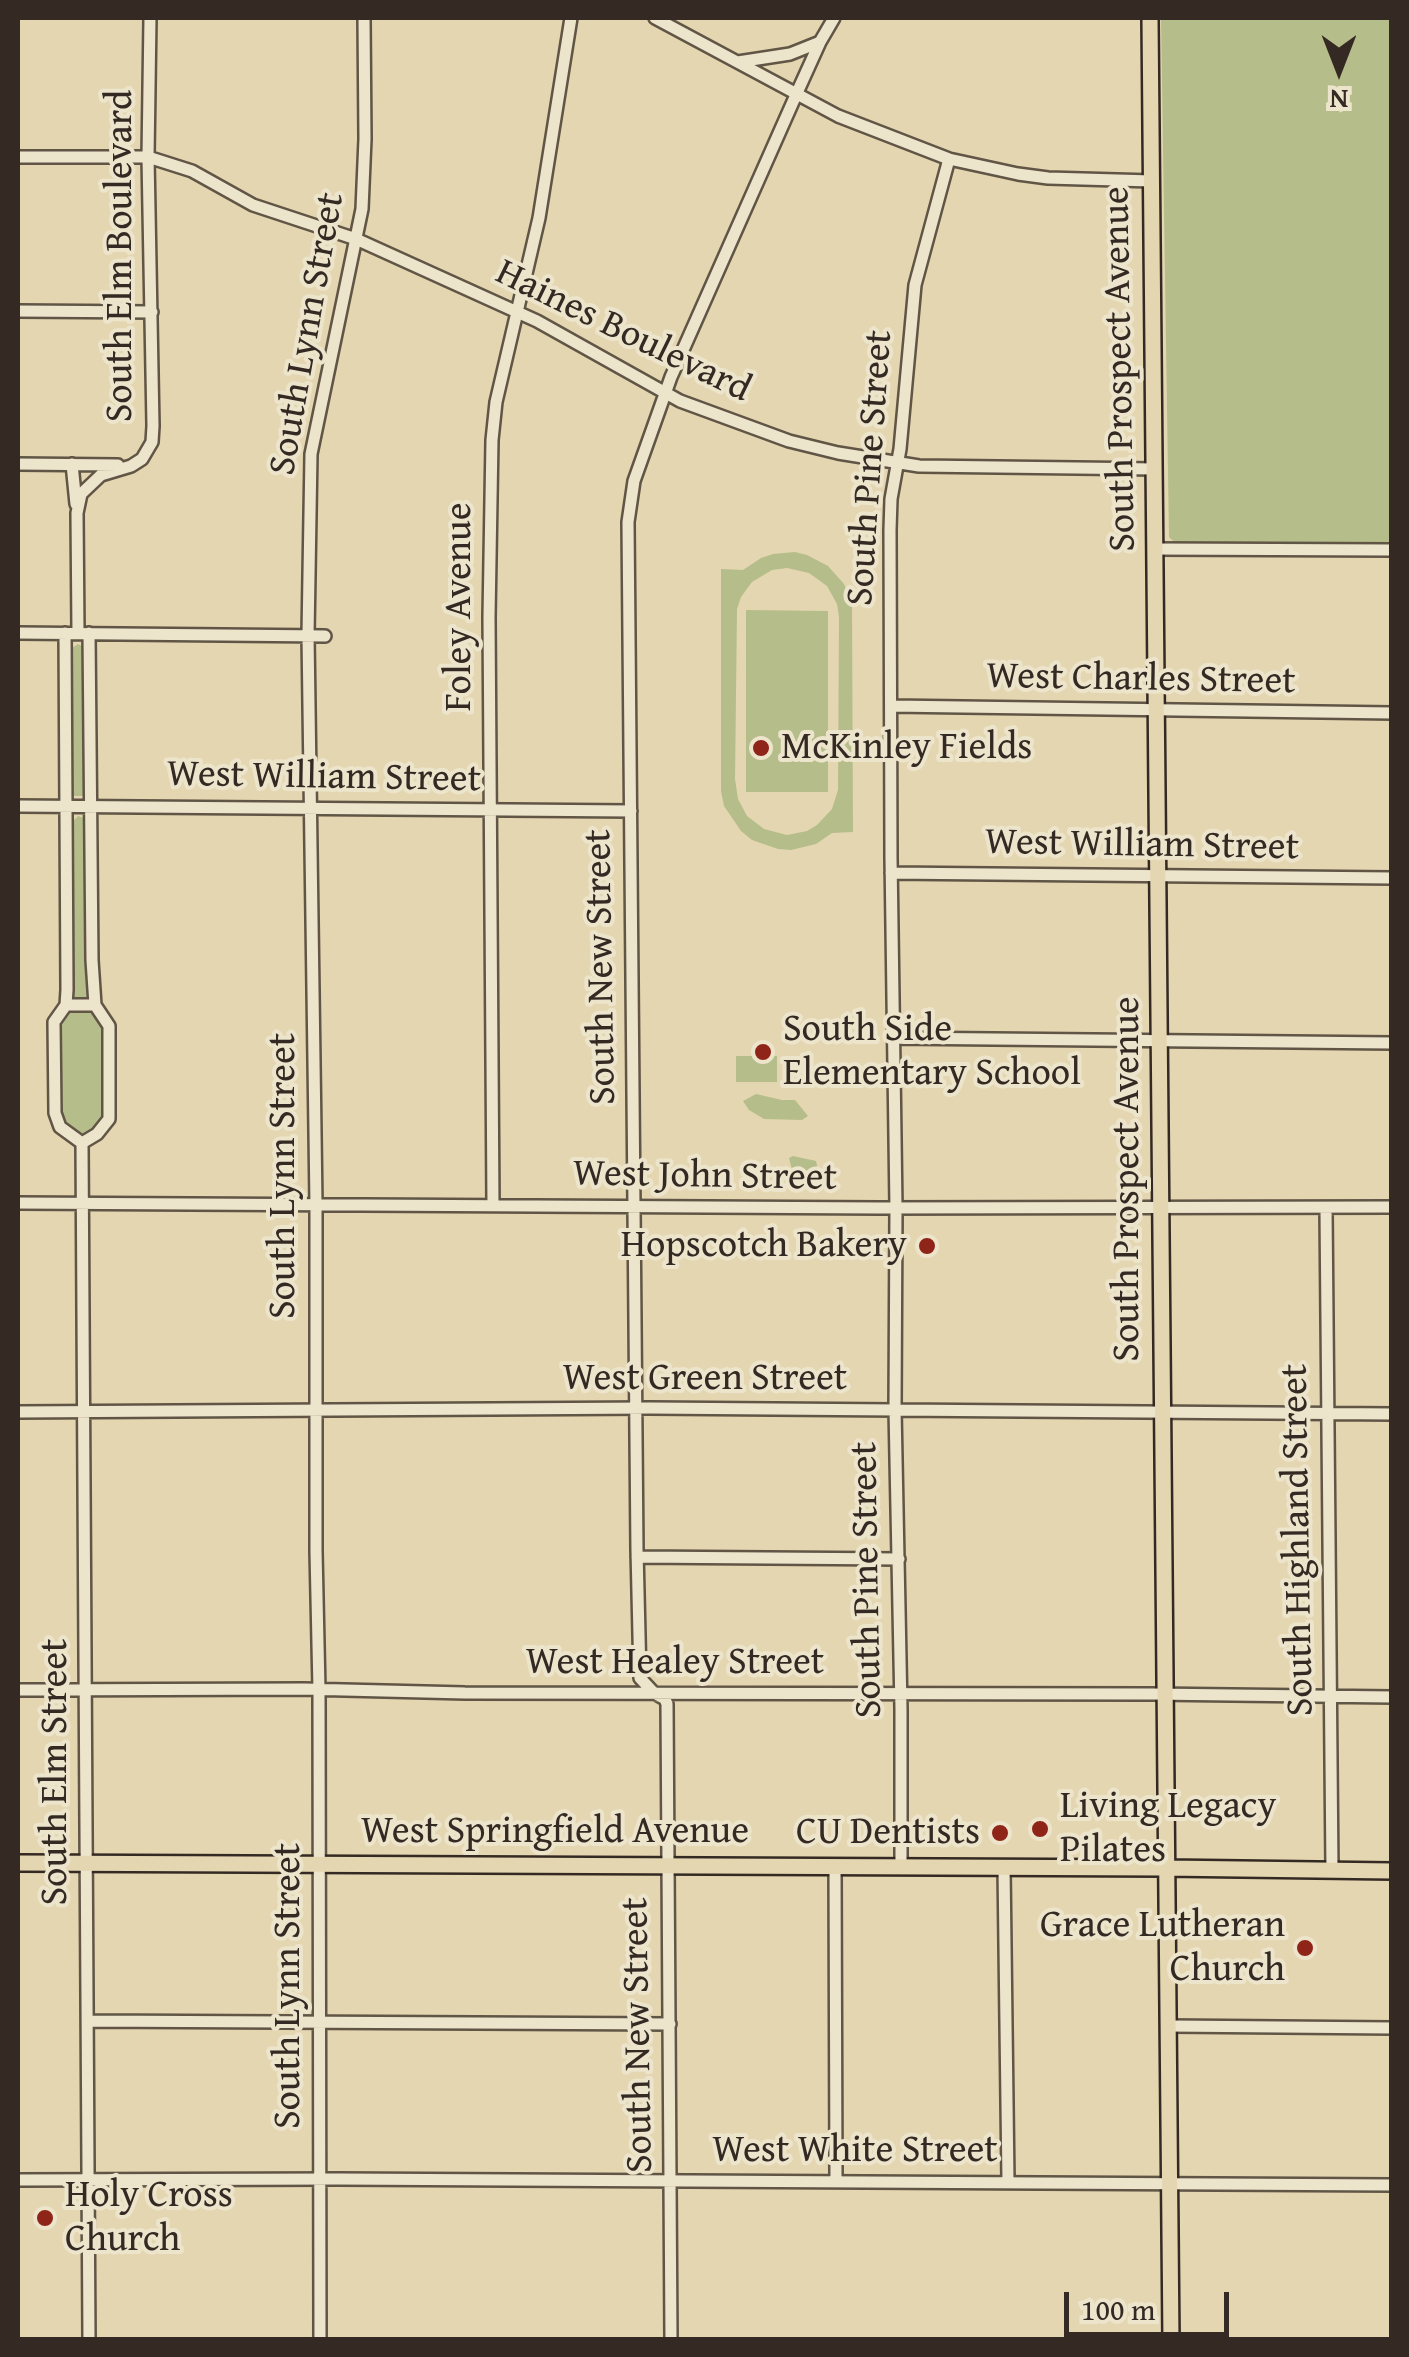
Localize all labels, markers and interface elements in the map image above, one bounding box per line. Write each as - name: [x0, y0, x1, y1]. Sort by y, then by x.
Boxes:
- north arrow: [1289, 20, 1389, 120]
- text: N: [1330, 80, 1348, 121]
- street label: South Elm Boulevard: [98, 90, 144, 422]
- street label: South Prospect Avenue: [1095, 186, 1147, 552]
- street label: South Lynn Street: [261, 189, 355, 479]
- street label: Haines Boulevard: [488, 251, 758, 413]
- street label: South Pine Street: [839, 329, 903, 607]
- street label: Foley Avenue: [437, 502, 483, 712]
- street label: West Charles Street: [986, 655, 1296, 705]
- place label: McKinley Fields: [781, 725, 1032, 771]
- marker: McKinley Fields: [750, 737, 772, 759]
- street label: West William Street: [167, 752, 481, 804]
- street label: West William Street: [985, 820, 1299, 872]
- street label: South New Street: [577, 829, 627, 1105]
- street label: South Prospect Avenue: [1105, 996, 1151, 1362]
- place label: South Side Elementary School: [783, 1007, 1081, 1096]
- street label: South Lynn Street: [261, 1033, 307, 1319]
- marker: South Side Elementary School: [752, 1041, 774, 1063]
- street label: West John Street: [573, 1152, 837, 1202]
- place label: Hopscotch Bakery: [621, 1223, 907, 1269]
- marker: Hopscotch Bakery: [916, 1235, 938, 1257]
- street label: West Green Street: [563, 1356, 847, 1402]
- street label: South Highland Street: [1273, 1363, 1325, 1717]
- street label: South Pine Street: [843, 1441, 893, 1719]
- street label: South Elm Street: [33, 1638, 79, 1906]
- street label: West Healey Street: [526, 1640, 824, 1686]
- place label: Living Legacy Pilates: [1060, 1784, 1276, 1874]
- street label: West Springfield Avenue: [361, 1809, 749, 1855]
- place label: CU Dentists: [796, 1810, 980, 1856]
- marker: Living Legacy Pilates: [1029, 1818, 1051, 1840]
- marker: CU Dentists: [989, 1822, 1011, 1844]
- street label: South Lynn Street: [266, 1843, 312, 2129]
- street label: South New Street: [614, 1897, 664, 2173]
- place label: Grace Lutheran Church: [1040, 1903, 1285, 1992]
- marker: Grace Lutheran Church: [1294, 1937, 1316, 1959]
- street label: West White Street: [712, 2128, 998, 2174]
- place label: Holy Cross Church: [65, 2173, 233, 2262]
- marker: Holy Cross Church: [34, 2207, 56, 2229]
- scale bar: [1069, 2272, 1234, 2334]
- text: 100 m: [1081, 2287, 1155, 2331]

